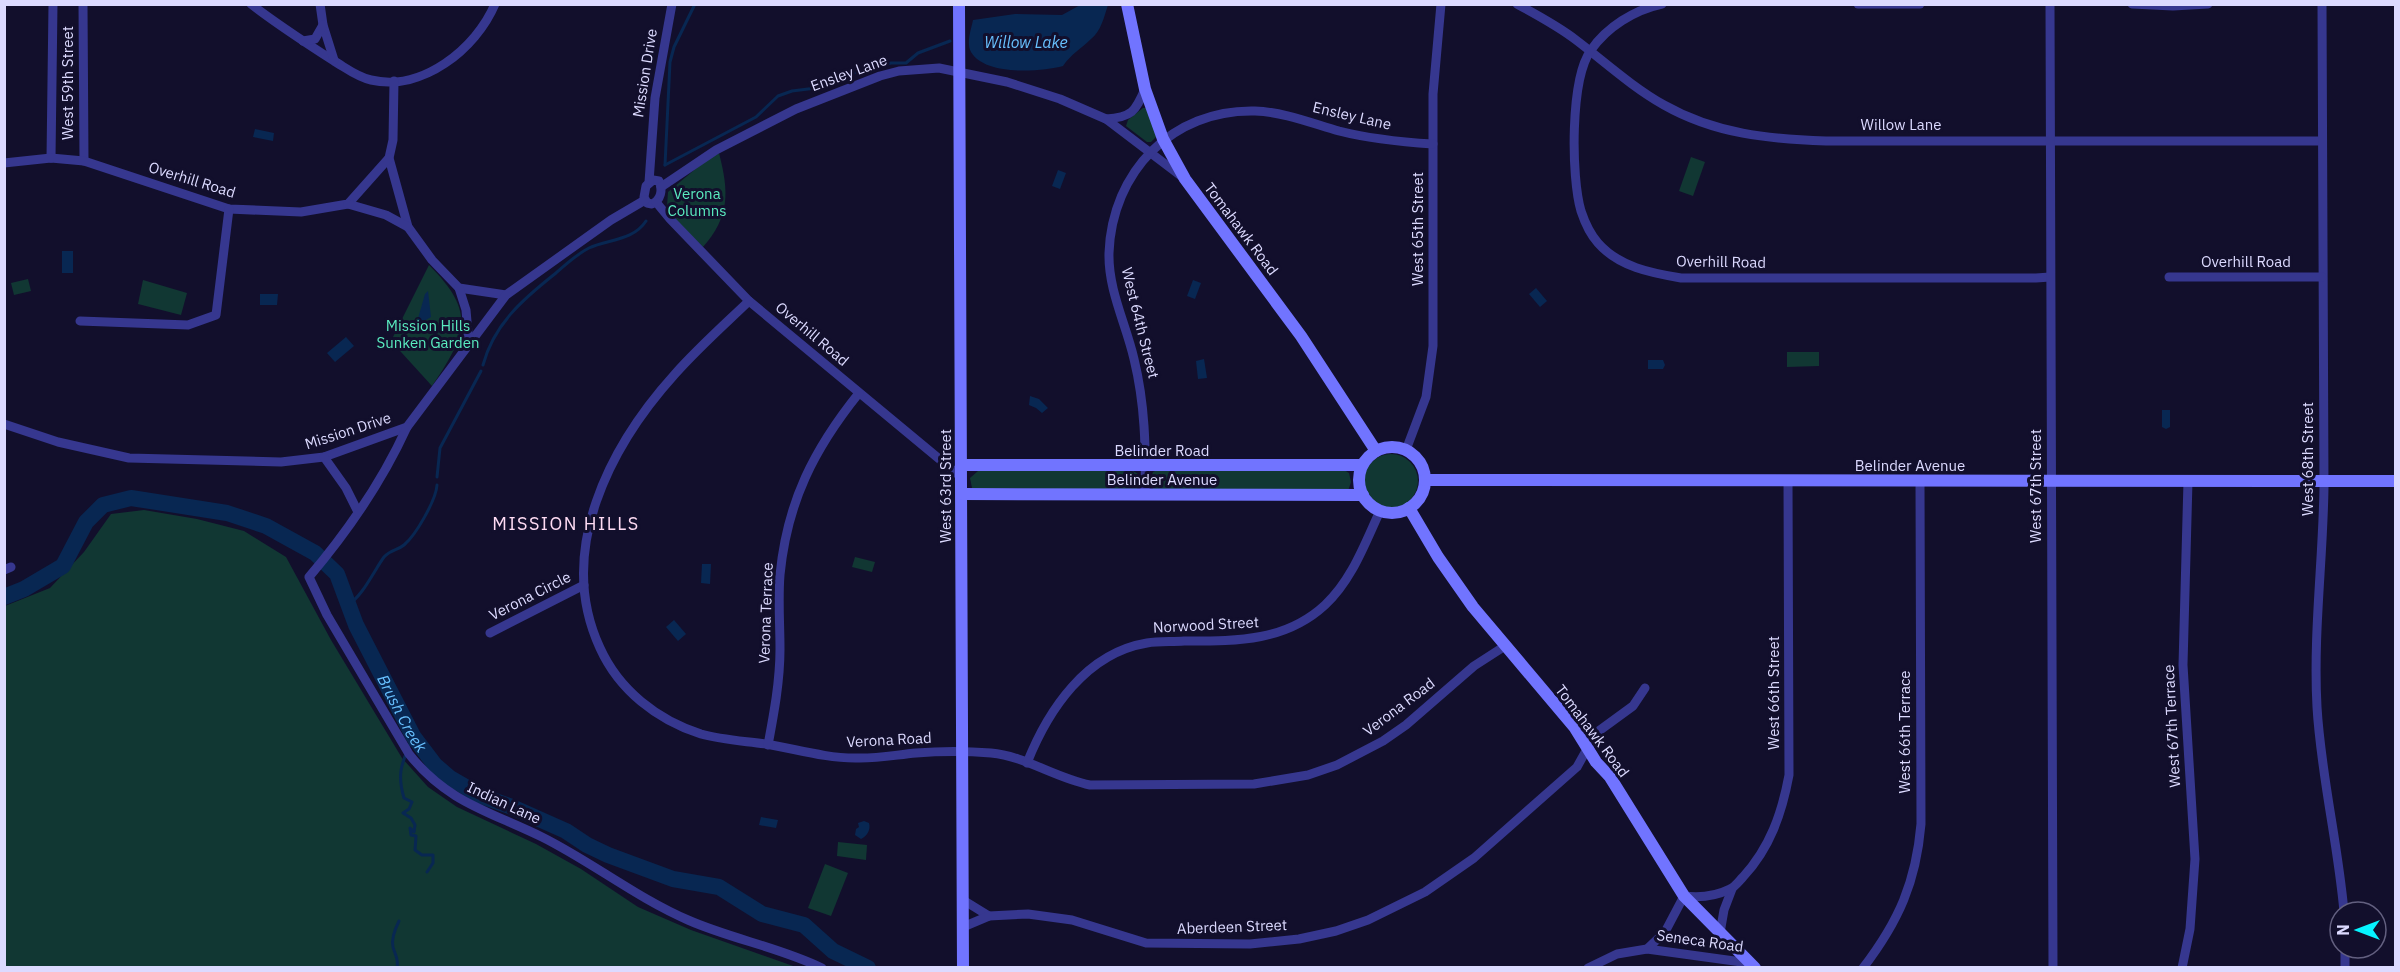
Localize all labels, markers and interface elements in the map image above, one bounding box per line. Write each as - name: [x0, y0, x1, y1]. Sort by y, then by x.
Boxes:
- street label: West 59th Street: [58, 26, 77, 140]
- street label: Mission Drive: [628, 27, 661, 119]
- water label: Willow Lake: [984, 32, 1068, 52]
- street label: Ensley Lane: [808, 50, 890, 95]
- street label: Ensley Lane: [1311, 97, 1393, 134]
- street label: Willow Lane: [1861, 115, 1941, 134]
- street label: Overhill Road: [146, 157, 238, 202]
- street label: West 65th Street: [1408, 172, 1427, 286]
- street label: Tomahawk Road: [1200, 179, 1282, 279]
- park label: Verona Columns: [667, 184, 727, 220]
- street label: Overhill Road: [1676, 251, 1766, 272]
- street label: Overhill Road: [2201, 252, 2291, 271]
- street label: West 64th Street: [1117, 265, 1163, 380]
- street label: Overhill Road: [772, 297, 853, 370]
- park label: Mission Hills Sunken Garden: [376, 316, 480, 352]
- street label: West 68th Street: [2298, 402, 2317, 516]
- street label: Mission Drive: [302, 408, 393, 453]
- street label: West 63rd Street: [936, 429, 955, 543]
- street label: West 67th Street: [2026, 429, 2045, 543]
- street label: Belinder Road: [1115, 441, 1209, 460]
- street label: Belinder Avenue: [1855, 456, 1965, 475]
- street label: Belinder Avenue: [1107, 470, 1217, 489]
- district label: MISSION HILLS: [492, 512, 640, 535]
- street label: Verona Terrace: [754, 562, 777, 664]
- street label: Verona Circle: [486, 567, 574, 624]
- street label: Norwood Street: [1152, 612, 1260, 637]
- street label: West 66th Street: [1764, 636, 1783, 750]
- street label: West 67th Terrace: [2159, 664, 2184, 788]
- street label: West 66th Terrace: [1895, 670, 1914, 794]
- water label: Brush Creek: [373, 671, 432, 756]
- street label: Verona Road: [1359, 673, 1438, 740]
- street label: Tomahawk Road: [1551, 681, 1633, 781]
- street label: Verona Road: [846, 728, 932, 751]
- street label: Indian Lane: [464, 777, 544, 828]
- north arrow: [2328, 900, 2388, 960]
- street label: Aberdeen Street: [1177, 915, 1287, 938]
- text: N: [2333, 924, 2353, 936]
- street label: Seneca Road: [1656, 925, 1745, 956]

